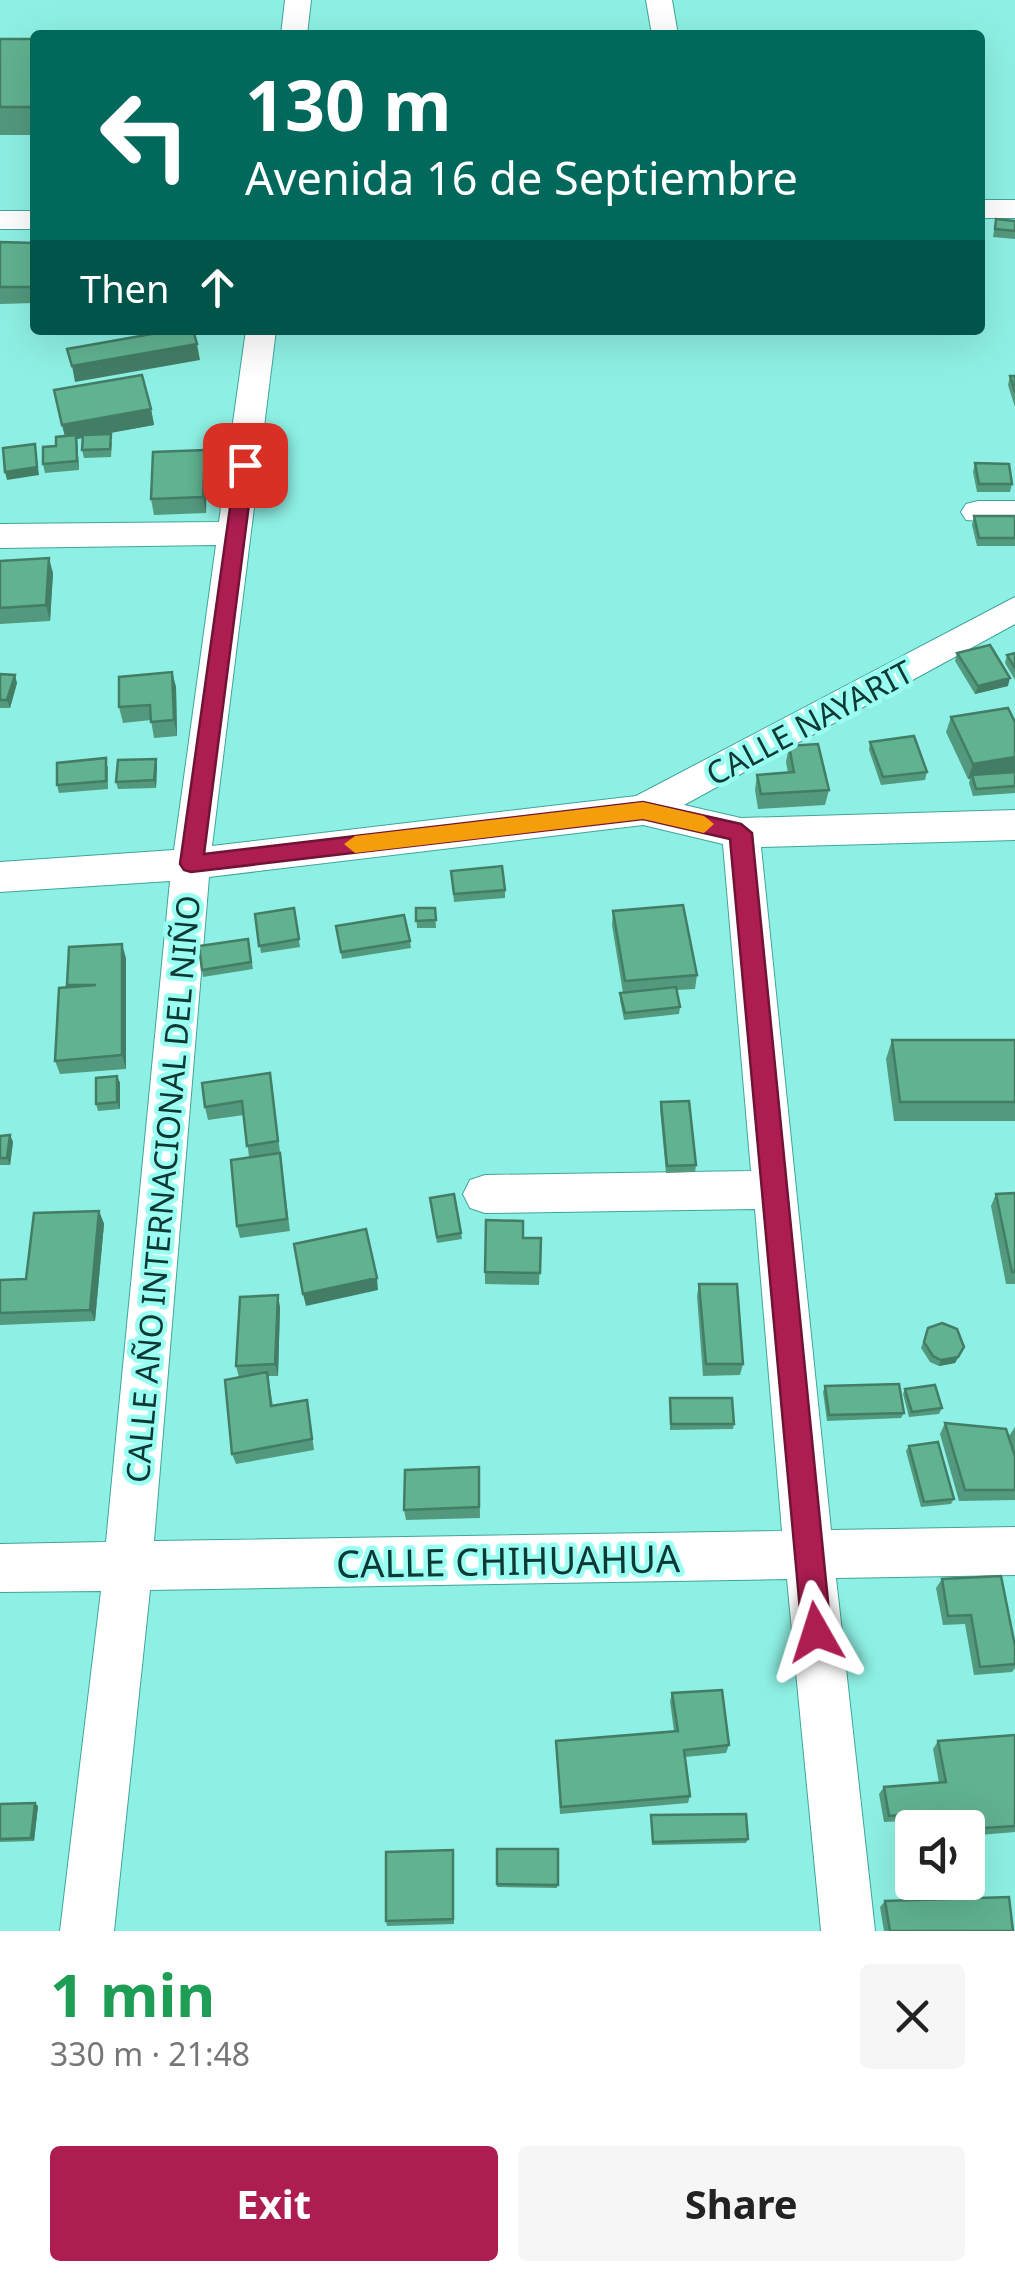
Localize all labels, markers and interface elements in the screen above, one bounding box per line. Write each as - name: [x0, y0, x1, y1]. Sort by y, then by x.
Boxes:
- text: 130 m: [245, 56, 452, 152]
- icon: left: [80, 70, 210, 200]
- text: Avenida 16 de Septiembre: [245, 147, 798, 208]
- icon: ahead: [190, 260, 245, 315]
- text: Then: [80, 262, 170, 314]
- pin: [203, 423, 288, 508]
- icon: arrive: [218, 438, 273, 493]
- street label: CALLE NAYARIT: [698, 649, 920, 795]
- street label: CALLE AÑO INTERNACIONAL DEL NIÑO: [115, 893, 209, 1485]
- street label: CALLE CHIHUAHUA: [336, 1531, 681, 1589]
- position arrow: [764, 1580, 868, 1684]
- map controls: [895, 1810, 985, 1900]
- button: sound: [895, 1810, 985, 1900]
- text: 1 min: [50, 1953, 215, 2035]
- button: close: [860, 1964, 965, 2069]
- text: 330 m · 21:48: [50, 2032, 250, 2075]
- button: Exit: [50, 2146, 498, 2261]
- button: Share: [518, 2146, 965, 2261]

